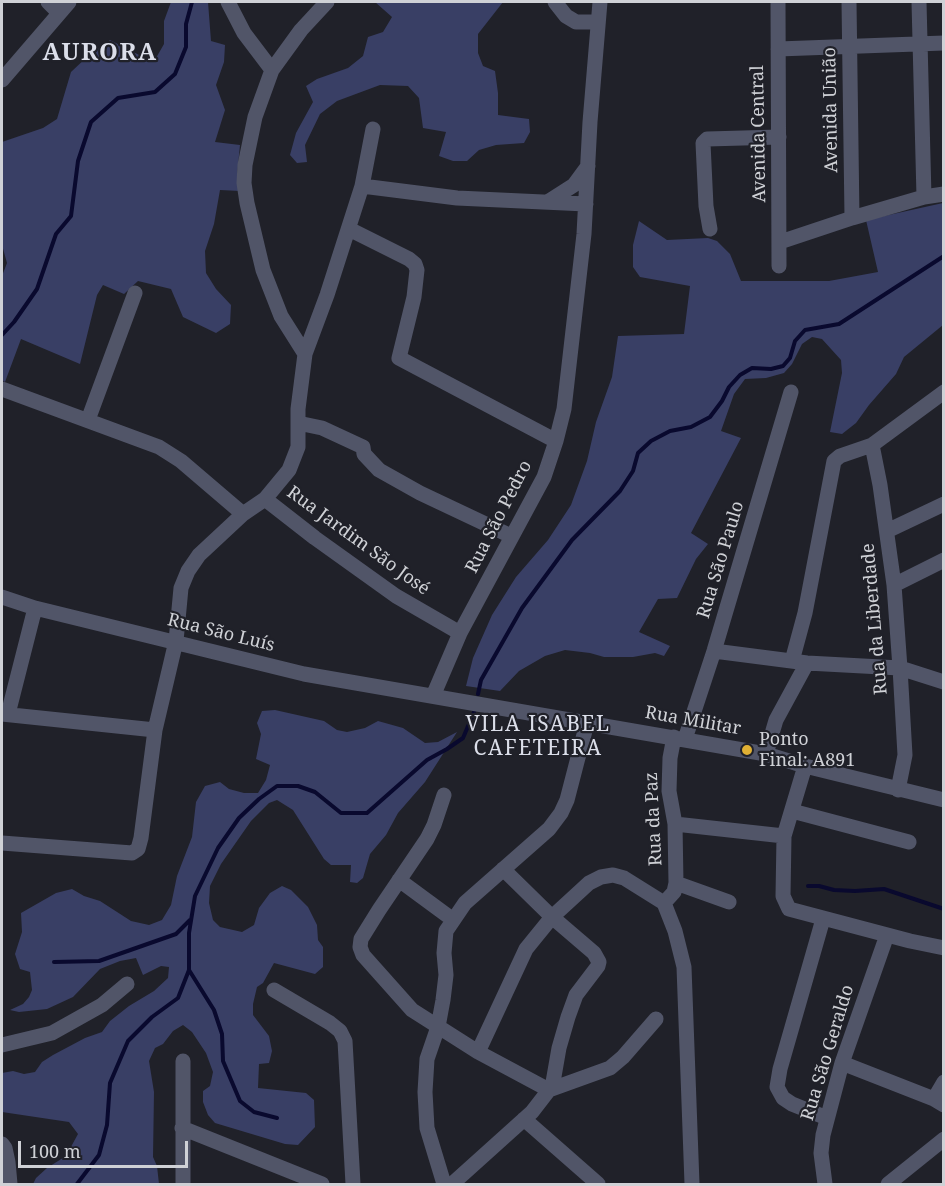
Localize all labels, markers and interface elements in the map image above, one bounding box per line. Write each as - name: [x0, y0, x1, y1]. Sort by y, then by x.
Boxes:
- district label: AURORA: [42, 39, 158, 67]
- street label: Avenida União: [819, 47, 843, 173]
- street label: Avenida Central: [747, 65, 771, 203]
- street label: Rua São Pedro: [461, 457, 537, 577]
- street label: Rua Jardim São José: [282, 482, 434, 600]
- street label: Rua São Paulo: [693, 499, 749, 621]
- street label: Rua da Liberdade: [858, 542, 892, 696]
- street label: Rua São Luís: [165, 609, 277, 657]
- street label: Rua Militar: [643, 702, 743, 740]
- district label: VILA ISABEL CAFETEIRA: [465, 712, 611, 762]
- place label: Ponto Final: A891: [759, 729, 855, 771]
- marker: Ponto Final: A891: [740, 743, 754, 757]
- street label: Rua da Paz: [641, 771, 667, 867]
- street label: Rua São Geraldo: [797, 983, 859, 1123]
- scale bar: [21, 1129, 190, 1167]
- text: 100 m: [29, 1139, 81, 1163]

